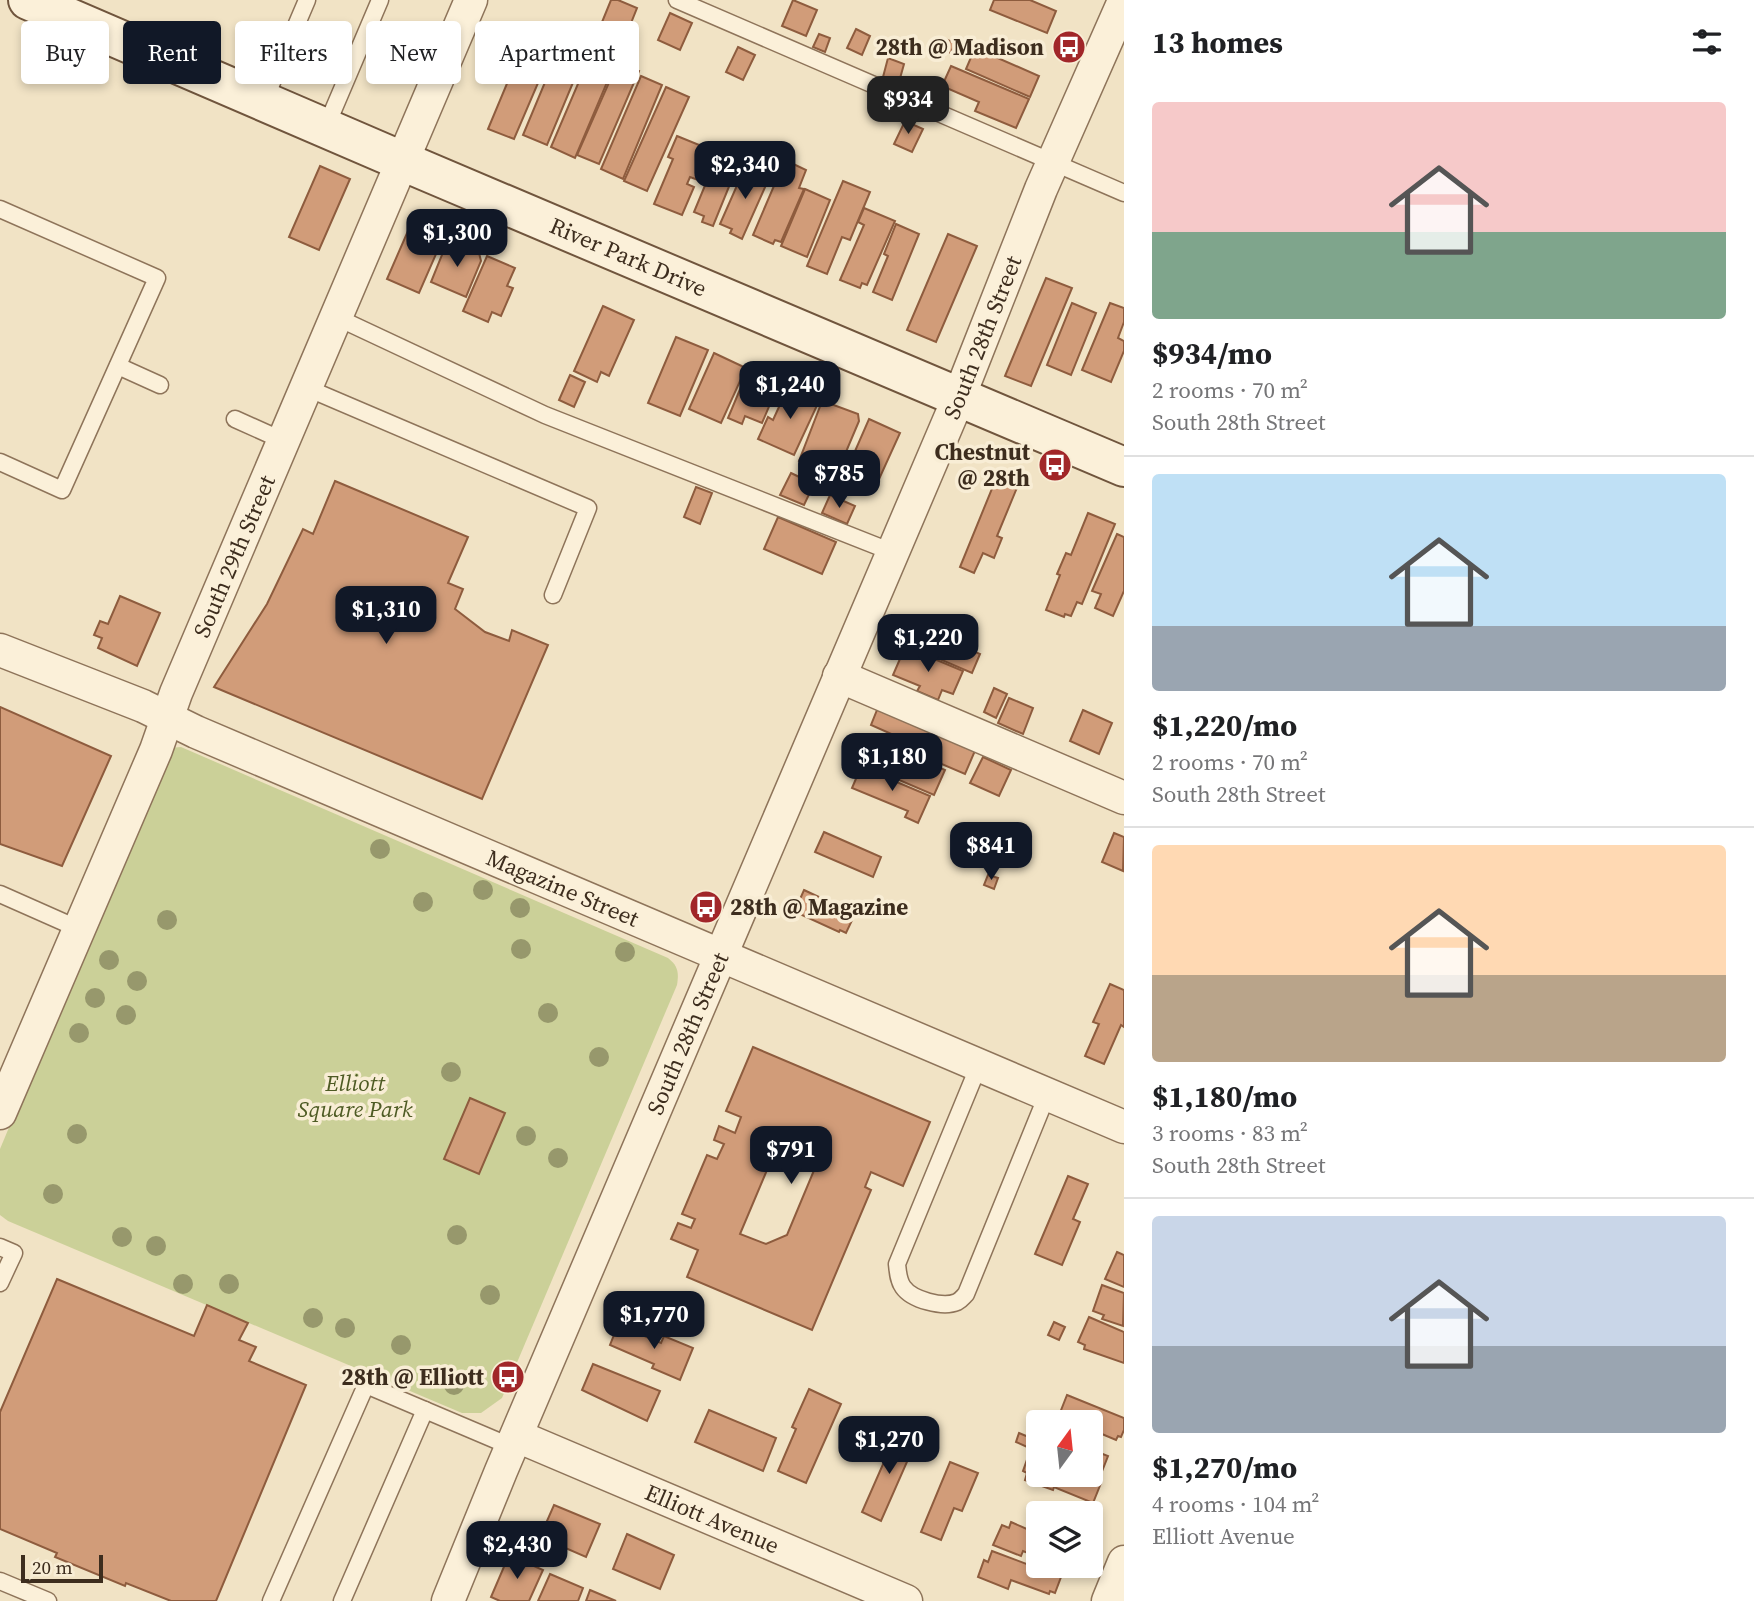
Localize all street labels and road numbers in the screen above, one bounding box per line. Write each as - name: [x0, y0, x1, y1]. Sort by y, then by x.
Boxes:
- street label: River Park Drive: [545, 209, 712, 304]
- street label: South 28th Street: [935, 250, 1029, 424]
- street label: South 29th Street: [185, 470, 283, 642]
- street label: Magazine Street: [481, 841, 644, 935]
- street label: South 28th Street: [639, 947, 737, 1120]
- street label: Elliott Avenue: [640, 1476, 784, 1561]

